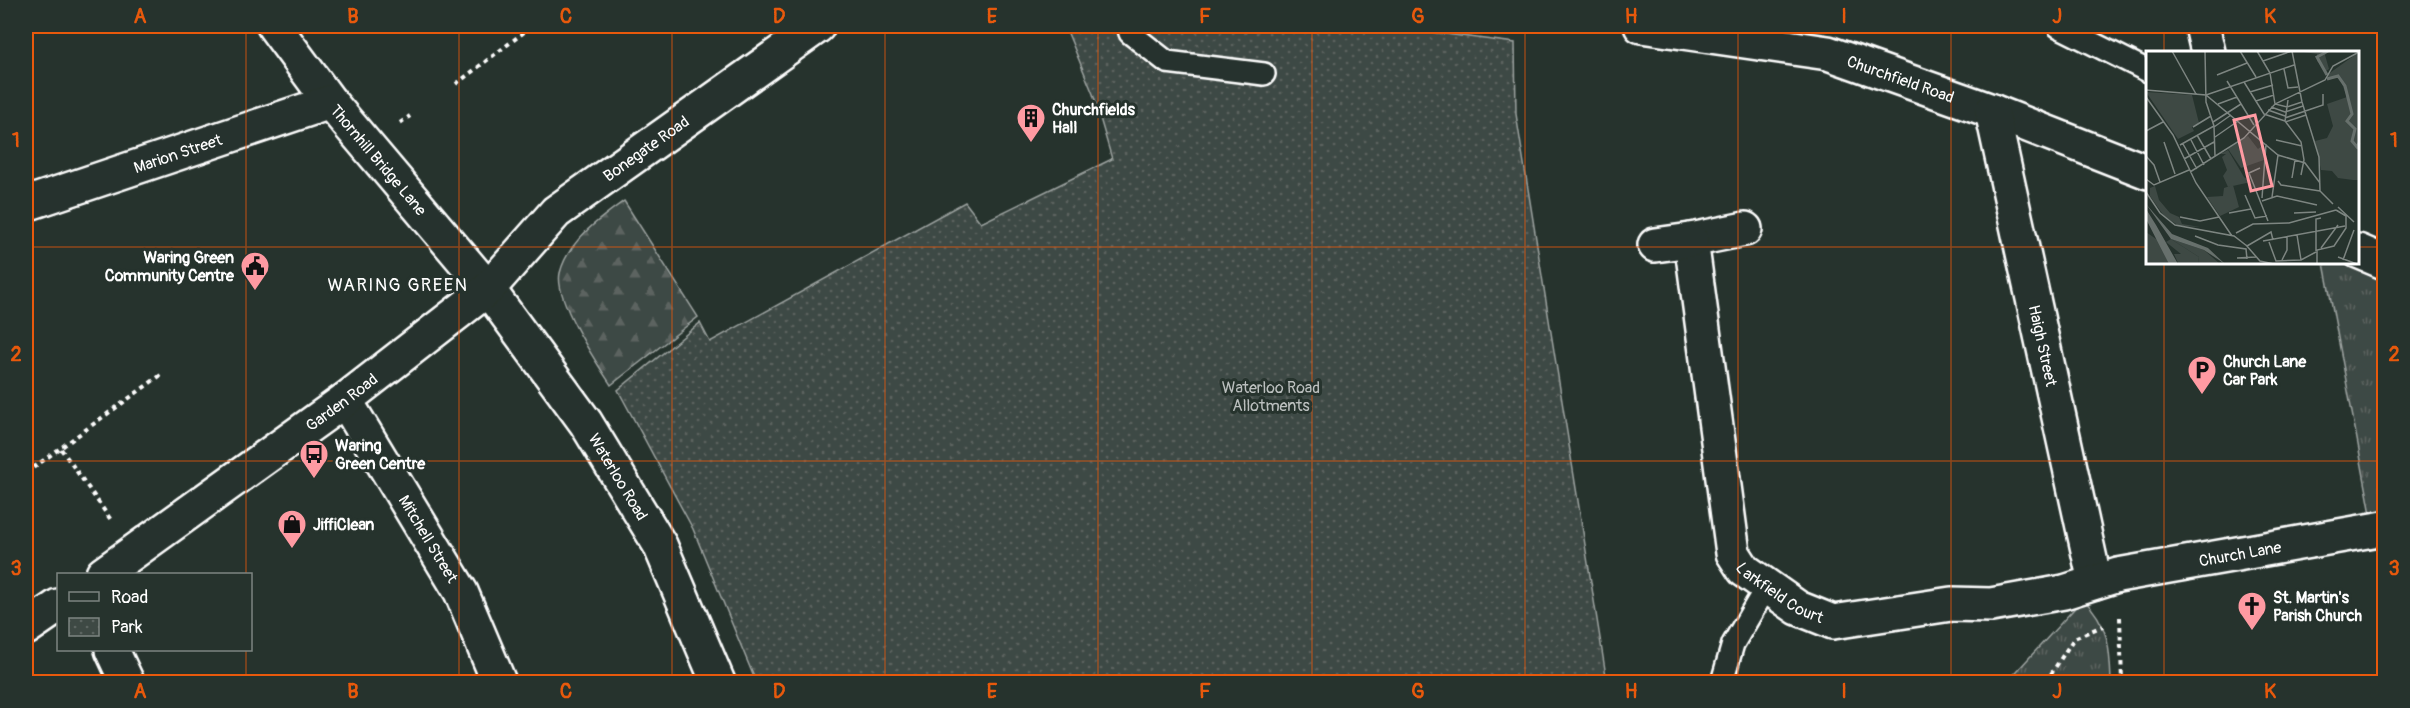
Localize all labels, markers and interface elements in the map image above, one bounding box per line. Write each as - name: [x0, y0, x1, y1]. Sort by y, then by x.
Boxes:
- text: A: [134, 4, 147, 29]
- text: B: [347, 4, 359, 29]
- text: C: [560, 4, 572, 29]
- text: D: [773, 4, 786, 29]
- text: E: [987, 4, 998, 29]
- text: F: [1199, 4, 1211, 29]
- text: G: [1411, 4, 1425, 29]
- text: H: [1625, 4, 1638, 29]
- text: I: [1841, 4, 1847, 29]
- text: J: [2052, 4, 2062, 29]
- text: K: [2264, 4, 2276, 29]
- street label: Churchfield Road: [1844, 51, 1957, 108]
- inset map: [2146, 51, 2359, 264]
- place label: Churchfields Hall: [1052, 100, 1136, 138]
- street label: Thornhill Bridge Lane: [325, 101, 431, 220]
- building icon: Churchfields Hall: [1015, 102, 1047, 144]
- street label: Bonegate Road: [600, 112, 693, 186]
- text: 1: [12, 128, 20, 153]
- text: 1: [2390, 128, 2398, 153]
- street label: Marion Street: [131, 130, 225, 178]
- place label: Waring Green Community Centre: [105, 248, 235, 286]
- public building icon: Waring Green Community Centre: [239, 250, 271, 292]
- district label: WARING GREEN: [327, 274, 469, 297]
- street label: Haigh Street: [2024, 303, 2061, 389]
- text: 2: [10, 342, 22, 367]
- text: 2: [2388, 342, 2400, 367]
- place label: Church Lane Car Park: [2223, 352, 2307, 390]
- parking icon: Church Lane Car Park: [2186, 354, 2218, 396]
- street label: Garden Road: [302, 369, 382, 436]
- park label: Waterloo Road Allotments: [1222, 378, 1320, 416]
- street label: Waterloo Road: [584, 430, 652, 524]
- place label: Waring Green Centre: [335, 436, 426, 474]
- bus stop icon: Waring Green Centre: [298, 438, 330, 480]
- street label: Mitchell Street: [394, 492, 462, 587]
- shop icon: JiffiClean: [276, 508, 308, 550]
- place label: JiffiClean: [313, 515, 374, 535]
- street label: Church Lane: [2198, 537, 2283, 572]
- text: 3: [10, 556, 22, 581]
- text: 3: [2388, 556, 2400, 581]
- street label: Larkfield Court: [1731, 559, 1827, 628]
- legend: [57, 573, 252, 651]
- text: Road: [111, 586, 148, 609]
- place label: St. Martin's Parish Church: [2273, 588, 2363, 626]
- church icon: St. Martin's Parish Church: [2236, 590, 2268, 632]
- text: Park: [111, 616, 143, 639]
- text: A: [134, 679, 147, 704]
- text: B: [347, 679, 359, 704]
- text: C: [560, 679, 572, 704]
- text: D: [773, 679, 786, 704]
- text: E: [987, 679, 998, 704]
- text: F: [1199, 679, 1211, 704]
- text: G: [1411, 679, 1425, 704]
- text: H: [1625, 679, 1638, 704]
- text: I: [1841, 679, 1847, 704]
- text: J: [2052, 679, 2062, 704]
- text: K: [2264, 679, 2276, 704]

